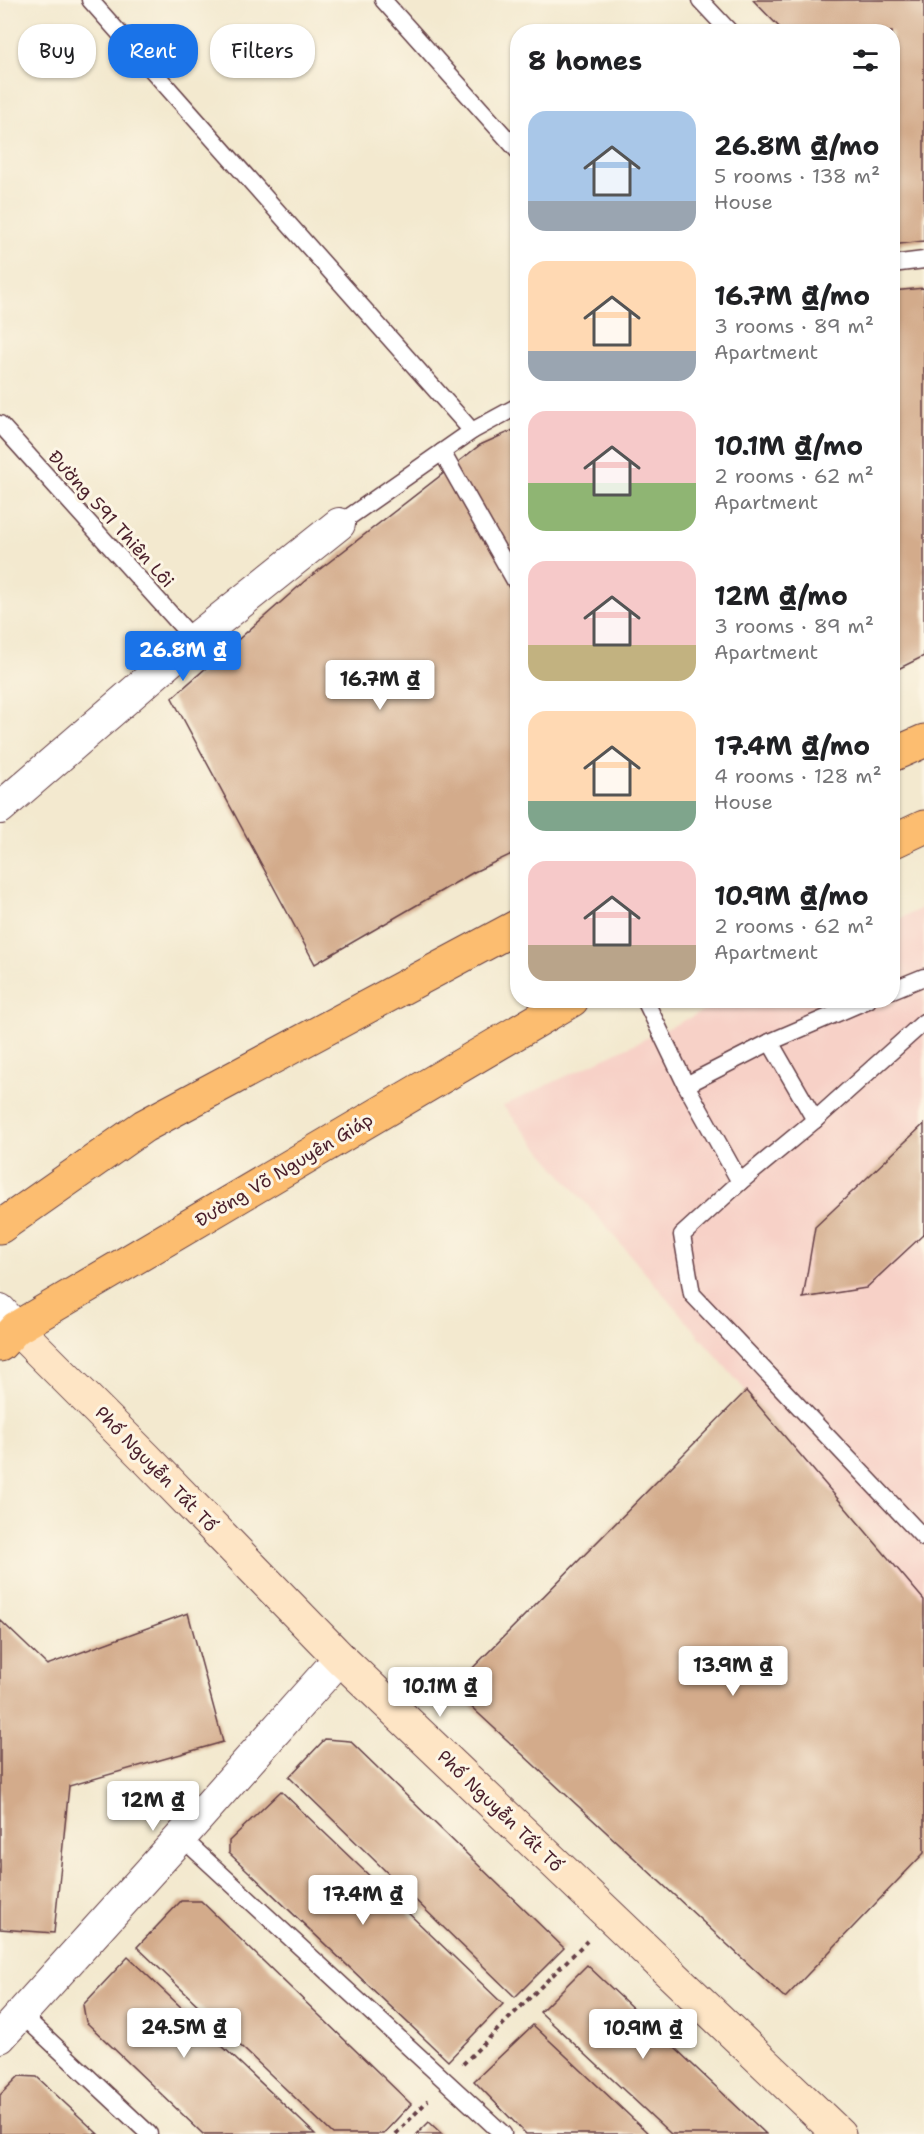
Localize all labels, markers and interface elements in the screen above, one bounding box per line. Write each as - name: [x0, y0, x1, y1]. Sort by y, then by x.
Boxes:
- chip: Buy: [18, 24, 96, 78]
- chip: Rent: [108, 24, 198, 78]
- chip: Filters: [210, 24, 315, 78]
- text: 8 homes: [528, 43, 642, 78]
- icon: filters: [849, 44, 882, 77]
- text: 26.8M ₫/mo: [714, 128, 879, 163]
- icon: home: [576, 135, 648, 207]
- text: 5 rooms · 138 m²: [714, 163, 880, 189]
- text: House: [714, 189, 773, 215]
- text: 16.7M ₫/mo: [714, 278, 870, 313]
- icon: home: [576, 285, 648, 357]
- text: 3 rooms · 89 m²: [714, 313, 874, 339]
- text: Apartment: [714, 339, 818, 365]
- text: 10.1M ₫/mo: [714, 428, 863, 463]
- icon: home: [576, 435, 648, 507]
- street label: Đường 591 Thiên Lôi: [43, 445, 179, 593]
- text: 2 rooms · 62 m²: [714, 463, 874, 489]
- text: Apartment: [714, 489, 818, 515]
- text: 12M ₫/mo: [714, 578, 848, 613]
- icon: home: [576, 585, 648, 657]
- text: 3 rooms · 89 m²: [714, 613, 874, 639]
- pin: 26.8M ₫: [128, 631, 238, 682]
- text: 26.8M ₫: [139, 637, 227, 663]
- text: Apartment: [714, 639, 818, 665]
- pin: 16.7M ₫: [325, 660, 435, 711]
- text: 16.7M ₫: [339, 666, 421, 692]
- text: 17.4M ₫/mo: [714, 728, 870, 763]
- icon: home: [576, 735, 648, 807]
- text: 4 rooms · 128 m²: [714, 763, 882, 789]
- text: House: [714, 789, 773, 815]
- text: 10.9M ₫/mo: [714, 878, 869, 913]
- icon: home: [576, 885, 648, 957]
- text: 2 rooms · 62 m²: [714, 913, 874, 939]
- text: Apartment: [714, 939, 818, 965]
- street label: Đường Võ Nguyên Giáp: [191, 1107, 377, 1233]
- street label: Phố Nguyễn Tất Tố: [90, 1401, 222, 1537]
- pin: 13.9M ₫: [678, 1646, 788, 1697]
- text: 13.9M ₫: [693, 1652, 773, 1678]
- pin: 10.1M ₫: [385, 1667, 495, 1718]
- text: 10.1M ₫: [402, 1673, 478, 1699]
- street label: Phố Nguyễn Tất Tố: [432, 1745, 568, 1877]
- pin: 12M ₫: [111, 1781, 195, 1832]
- text: 12M ₫: [121, 1787, 185, 1813]
- pin: 17.4M ₫: [308, 1875, 418, 1926]
- text: 17.4M ₫: [322, 1881, 404, 1907]
- pin: 24.5M ₫: [129, 2008, 239, 2059]
- pin: 10.9M ₫: [588, 2009, 698, 2060]
- text: 24.5M ₫: [141, 2014, 227, 2040]
- text: 10.9M ₫: [603, 2015, 683, 2041]

